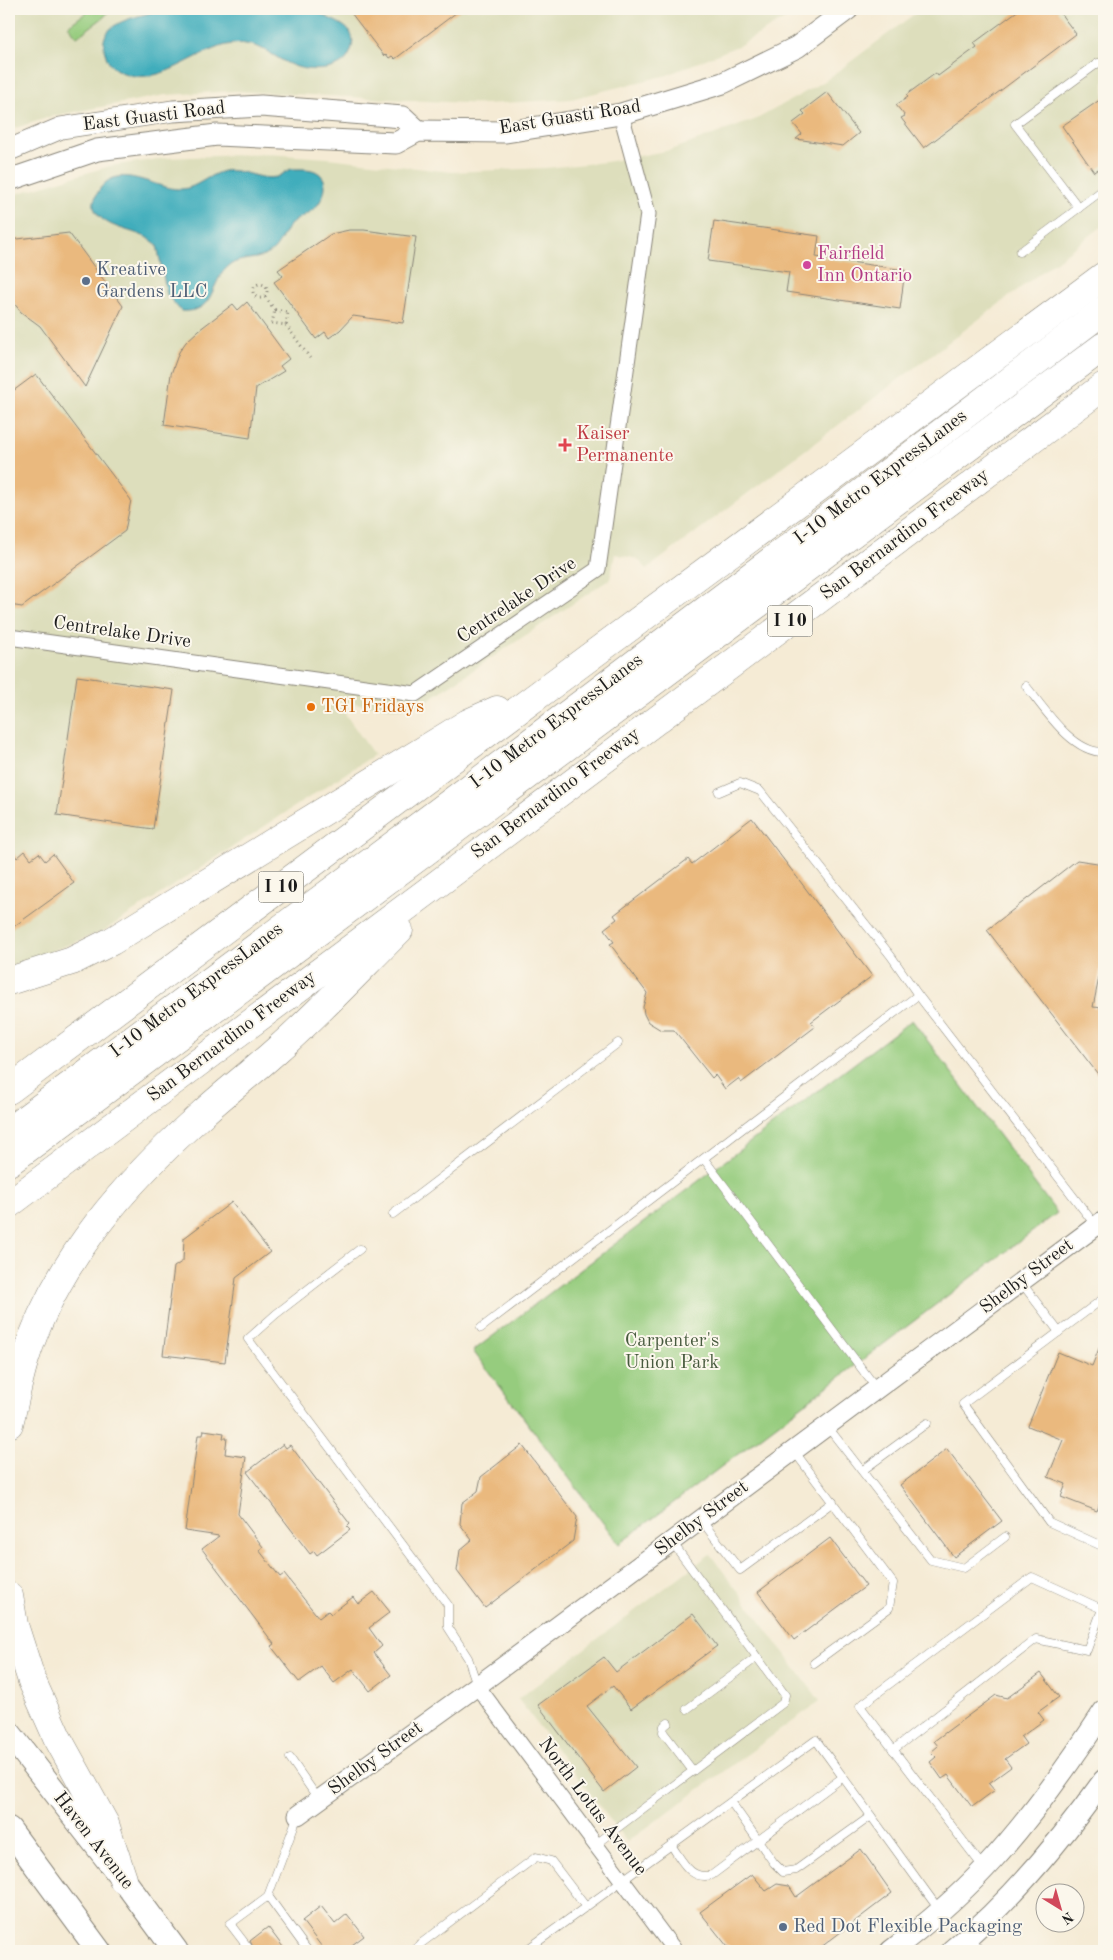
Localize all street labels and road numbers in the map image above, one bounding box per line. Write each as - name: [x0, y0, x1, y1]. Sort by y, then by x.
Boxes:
- street label: East Guasti Road: [498, 97, 642, 139]
- street label: East Guasti Road: [82, 99, 227, 135]
- street label: I-10 Metro ExpressLanes: [791, 407, 971, 549]
- street label: San Bernardino Freeway: [817, 466, 993, 604]
- street label: Centrelake Drive: [454, 554, 580, 648]
- road number: I 10: [768, 606, 812, 636]
- street label: Centrelake Drive: [52, 614, 192, 652]
- street label: I-10 Metro ExpressLanes: [467, 651, 647, 793]
- street label: San Bernardino Freeway: [468, 725, 644, 863]
- road number: I 10: [258, 872, 304, 902]
- street label: I-10 Metro ExpressLanes: [107, 920, 287, 1062]
- street label: San Bernardino Freeway: [144, 968, 320, 1106]
- street label: Shelby Street: [977, 1236, 1077, 1318]
- street label: Shelby Street: [652, 1478, 752, 1560]
- street label: Shelby Street: [325, 1719, 427, 1799]
- street label: North Lotus Avenue: [534, 1735, 650, 1879]
- street label: Haven Avenue: [49, 1789, 137, 1893]

